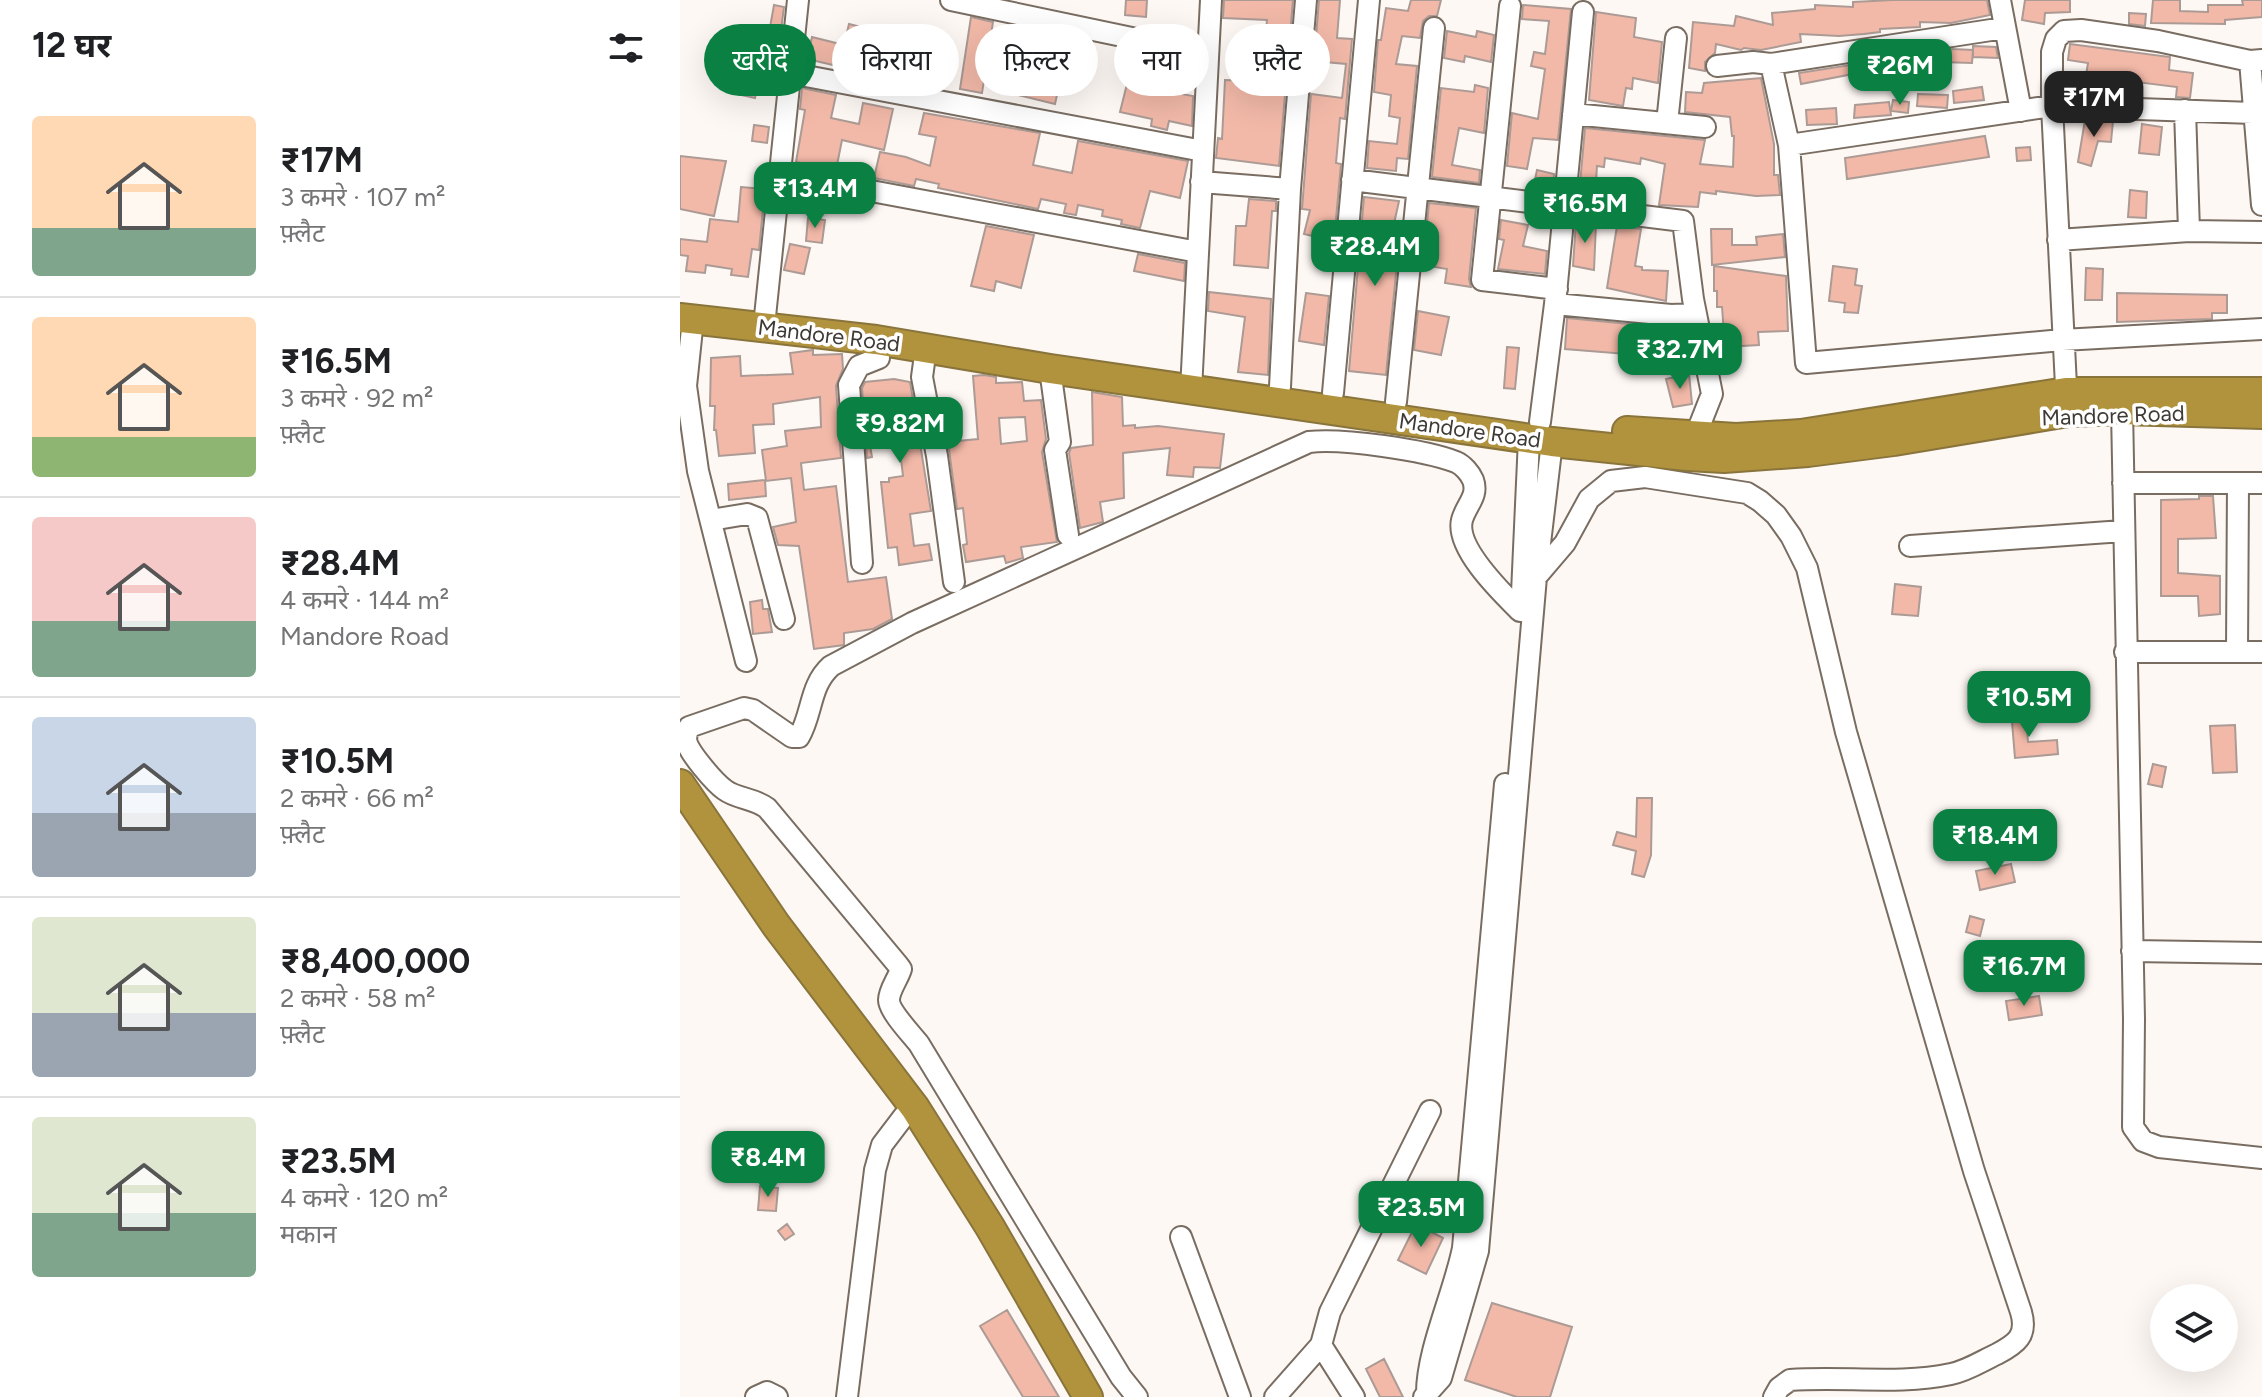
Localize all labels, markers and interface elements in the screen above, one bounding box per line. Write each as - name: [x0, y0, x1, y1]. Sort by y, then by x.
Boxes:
- chip: खरीदें: [704, 24, 816, 96]
- chip: किराया: [832, 24, 959, 96]
- chip: फ़िल्टर: [975, 24, 1098, 96]
- chip: नया: [1114, 24, 1209, 96]
- chip: फ़्लैट: [1225, 24, 1330, 96]
- text: 12 घर: [32, 25, 111, 66]
- icon: filters: [604, 26, 648, 70]
- pin: ₹26M: [1853, 39, 1947, 107]
- text: ₹26M: [1866, 49, 1934, 81]
- pin: ₹17M: [2047, 71, 2141, 139]
- text: ₹17M: [2062, 81, 2126, 113]
- text: ₹17M: [280, 140, 363, 181]
- icon: home: [96, 148, 192, 244]
- pin: ₹13.4M: [750, 162, 880, 230]
- text: ₹13.4M: [772, 172, 858, 204]
- pin: ₹16.5M: [1520, 177, 1650, 245]
- text: 3 कमरे · 107 m²: [280, 181, 445, 213]
- text: ₹16.5M: [1542, 187, 1628, 219]
- text: फ़्लैट: [280, 217, 325, 249]
- pin: ₹28.4M: [1310, 220, 1440, 288]
- text: ₹28.4M: [1329, 230, 1421, 262]
- street label: Mandore Road: [756, 313, 902, 358]
- pin: ₹32.7M: [1615, 323, 1745, 391]
- text: ₹32.7M: [1636, 333, 1724, 365]
- text: ₹16.5M: [280, 341, 392, 382]
- icon: home: [96, 349, 192, 445]
- text: 3 कमरे · 92 m²: [280, 382, 433, 414]
- pin: ₹9.82M: [835, 397, 965, 465]
- street label: Mandore Road: [2041, 400, 2185, 431]
- text: ₹9.82M: [855, 407, 945, 439]
- street label: Mandore Road: [1397, 407, 1543, 454]
- text: फ़्लैट: [280, 418, 325, 450]
- text: ₹28.4M: [280, 543, 400, 584]
- icon: home: [96, 549, 192, 645]
- text: 4 कमरे · 144 m²: [280, 584, 449, 616]
- text: Mandore Road: [280, 620, 449, 652]
- pin: ₹10.5M: [1964, 671, 2094, 739]
- text: ₹10.5M: [1985, 681, 2073, 713]
- text: ₹10.5M: [280, 741, 394, 782]
- icon: home: [96, 749, 192, 845]
- text: 2 कमरे · 66 m²: [280, 782, 434, 814]
- pin: ₹18.4M: [1930, 809, 2060, 877]
- text: फ़्लैट: [280, 818, 325, 850]
- text: ₹18.4M: [1951, 819, 2039, 851]
- pin: ₹16.7M: [1959, 940, 2089, 1008]
- text: ₹8,400,000: [280, 941, 470, 982]
- icon: home: [96, 949, 192, 1045]
- text: ₹16.7M: [1982, 950, 2066, 982]
- text: 2 कमरे · 58 m²: [280, 982, 435, 1014]
- text: फ़्लैट: [280, 1018, 325, 1050]
- pin: ₹8.4M: [712, 1131, 824, 1199]
- text: ₹23.5M: [280, 1141, 396, 1182]
- text: ₹8.4M: [730, 1141, 806, 1173]
- icon: home: [96, 1149, 192, 1245]
- pin: ₹23.5M: [1356, 1181, 1486, 1249]
- text: 4 कमरे · 120 m²: [280, 1182, 448, 1214]
- text: ₹23.5M: [1377, 1191, 1465, 1223]
- text: मकान: [280, 1218, 337, 1250]
- map controls: [2150, 1284, 2238, 1372]
- button: layers: [2150, 1284, 2238, 1372]

